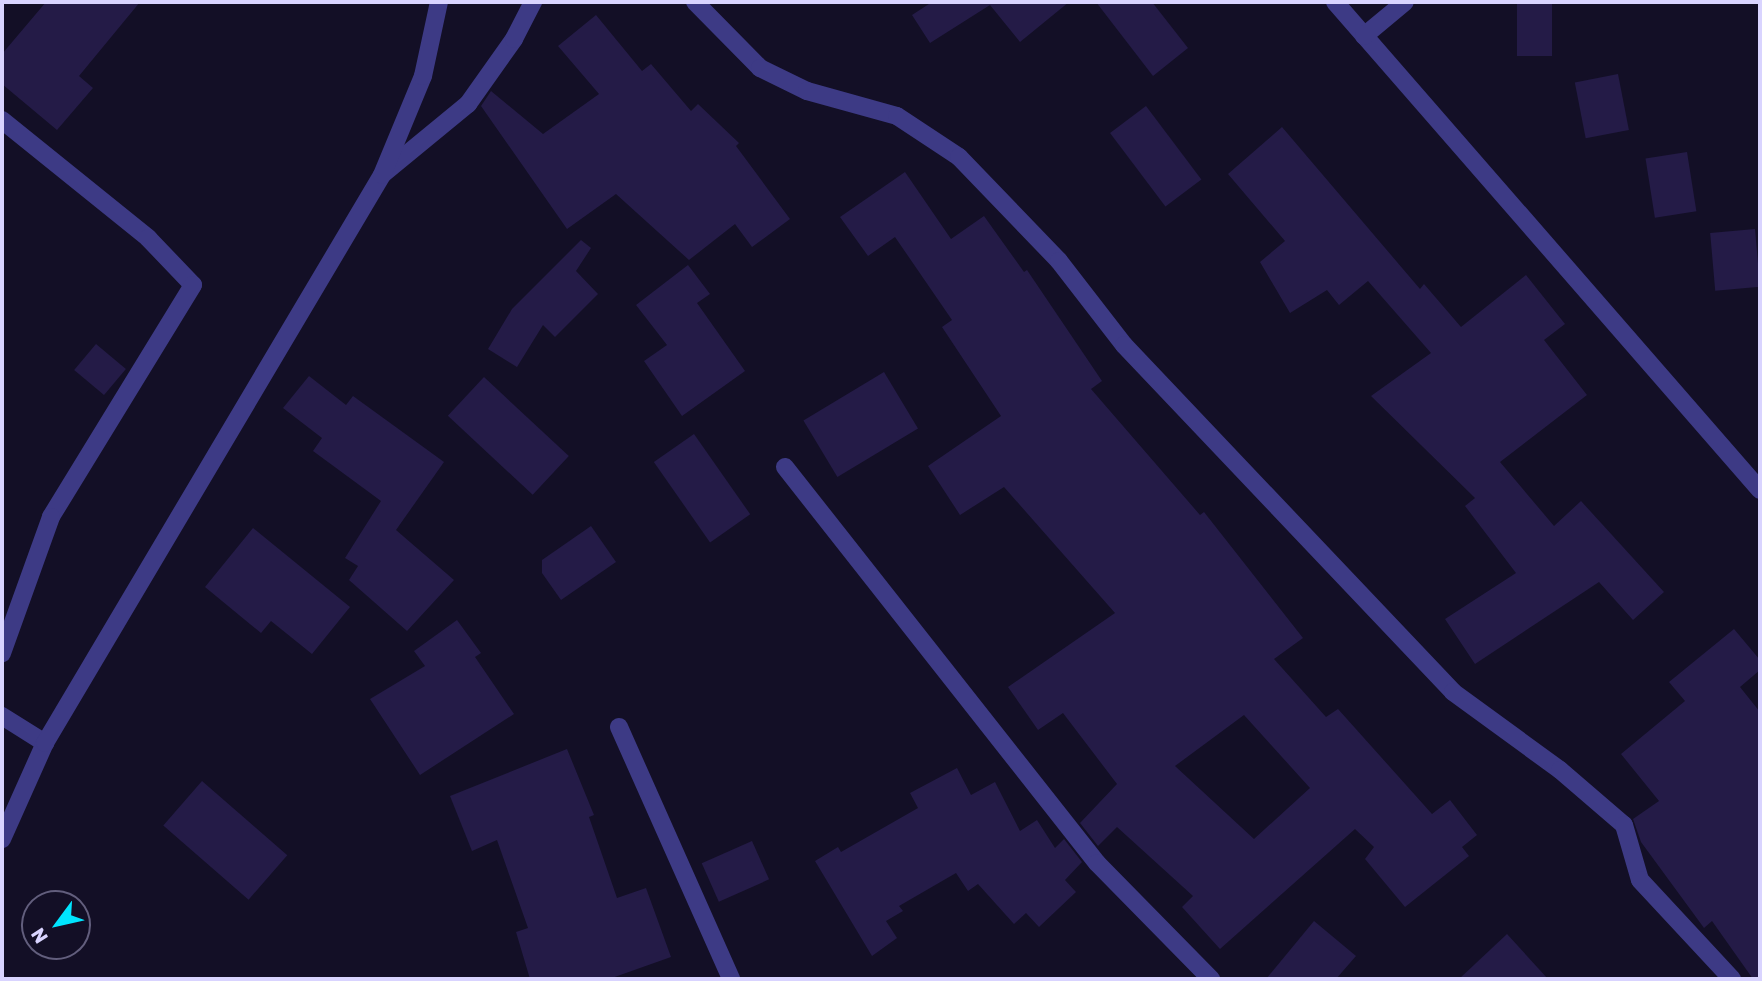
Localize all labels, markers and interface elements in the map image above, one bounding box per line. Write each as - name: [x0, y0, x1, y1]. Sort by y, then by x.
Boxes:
- north arrow: [21, 890, 91, 960]
- text: N: [26, 924, 53, 948]

